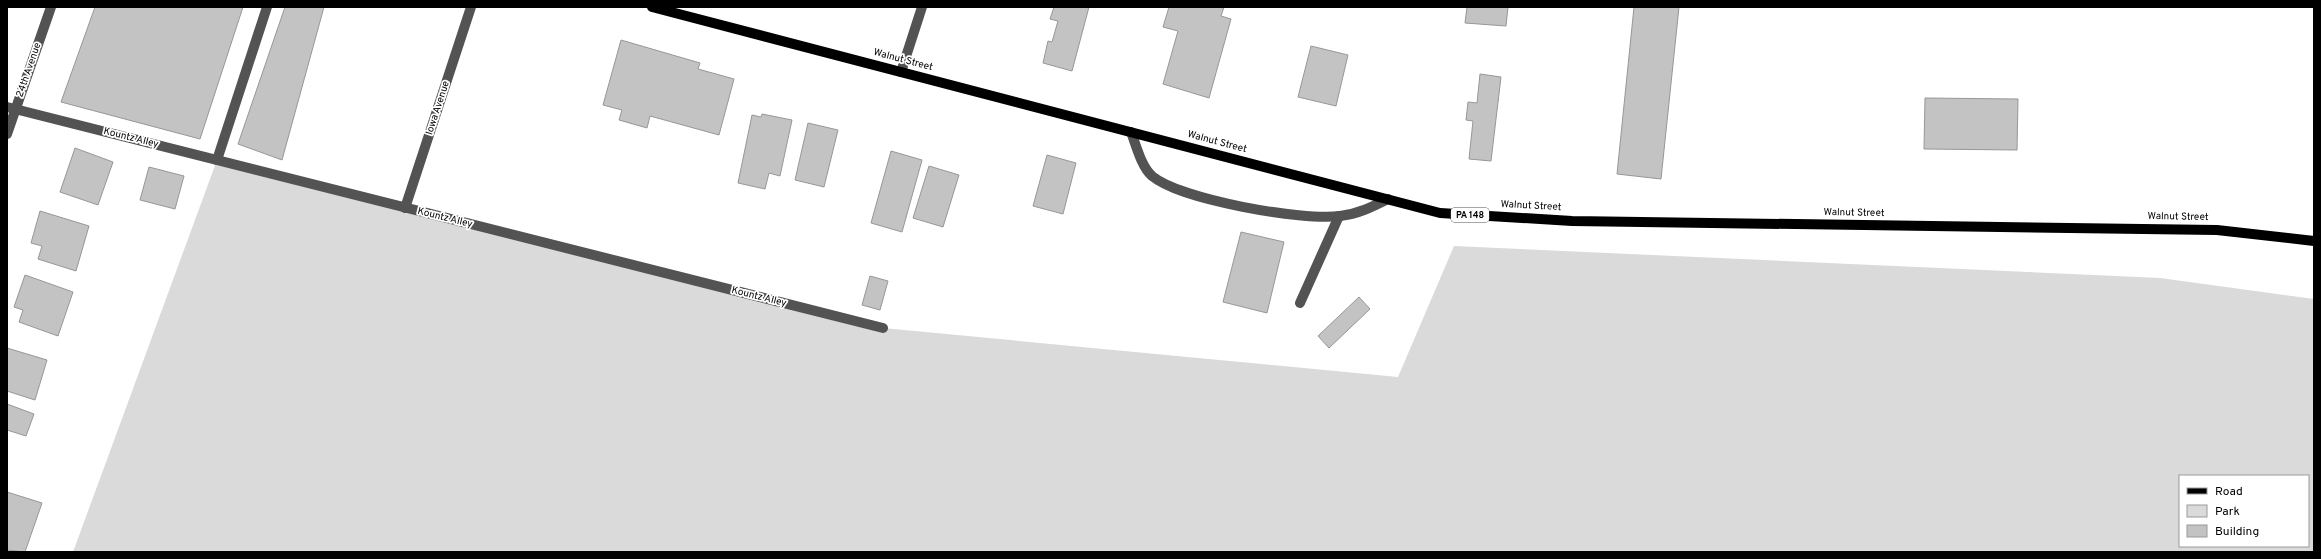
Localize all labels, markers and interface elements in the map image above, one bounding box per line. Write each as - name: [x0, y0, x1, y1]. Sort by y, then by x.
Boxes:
- street label: 24th Avenue: [14, 41, 44, 99]
- street label: Walnut Street: [872, 46, 934, 74]
- street label: Iowa Avenue: [423, 79, 453, 137]
- street label: Kountz Alley: [102, 125, 160, 151]
- street label: Walnut Street: [1186, 128, 1248, 156]
- street label: Walnut Street: [1500, 198, 1562, 214]
- street label: Kountz Alley: [416, 205, 474, 231]
- street label: Walnut Street: [1823, 206, 1885, 220]
- road number: PA 148: [1451, 208, 1489, 222]
- street label: Walnut Street: [2147, 210, 2209, 224]
- street label: Kountz Alley: [730, 284, 788, 310]
- legend: [2179, 475, 2309, 547]
- text: Road: [2215, 484, 2243, 500]
- text: Park: [2215, 504, 2240, 520]
- text: Building: [2215, 524, 2259, 540]

